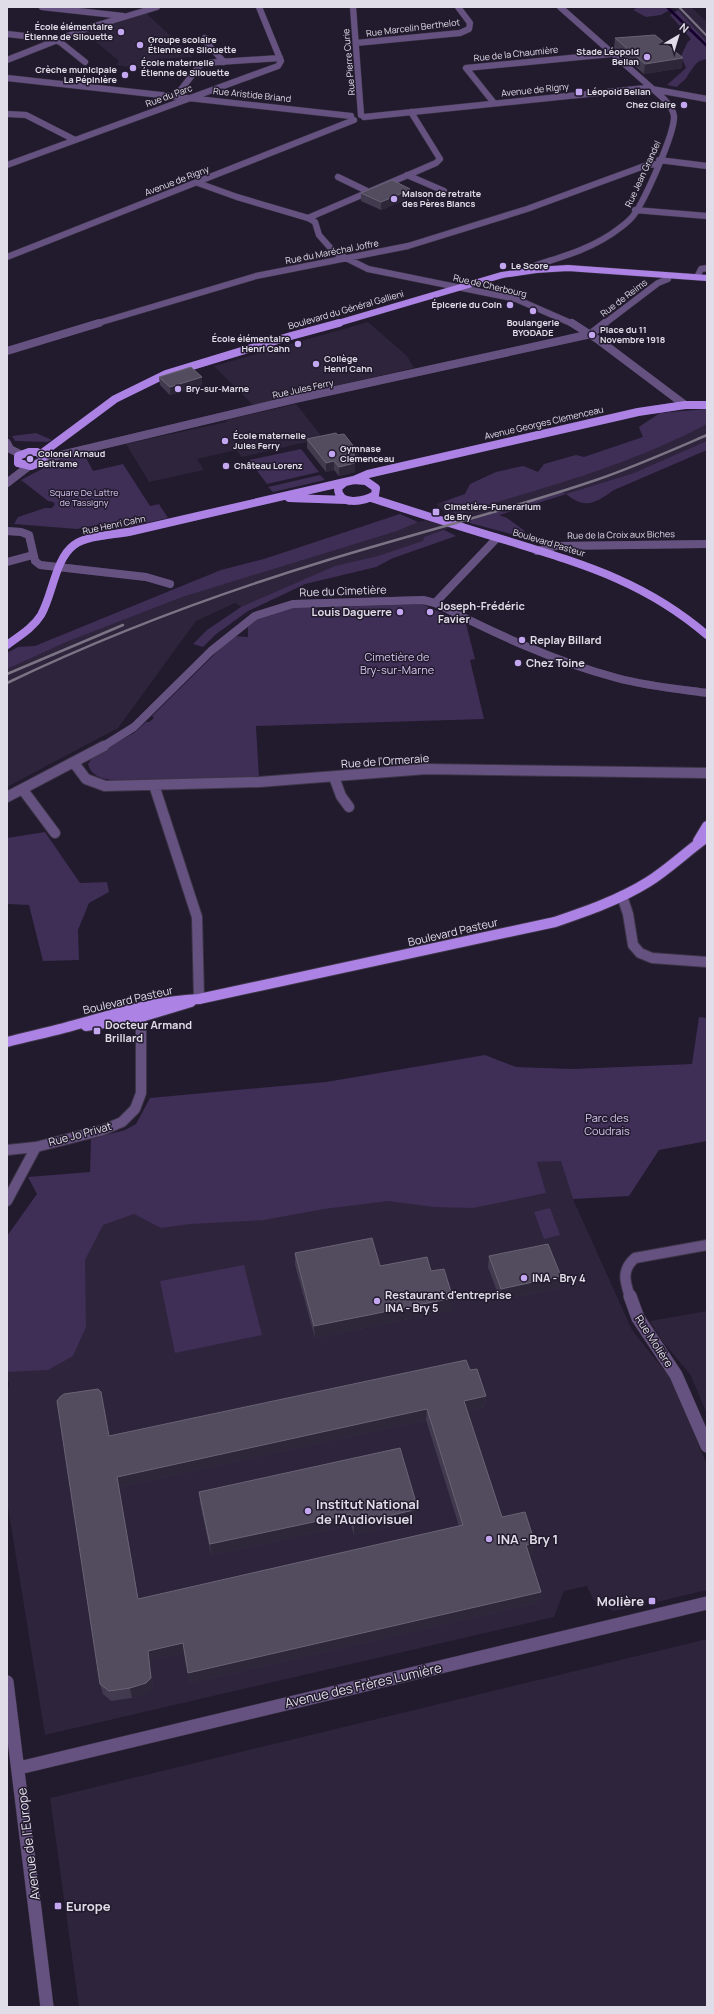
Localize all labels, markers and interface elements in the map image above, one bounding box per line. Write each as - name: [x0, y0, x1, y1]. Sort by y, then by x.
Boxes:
- street label: Rue Marcelin Berthelot: [365, 15, 461, 40]
- north arrow: [658, 16, 698, 56]
- text: N: [677, 19, 692, 36]
- place label: École élémentaire Étienne de Silouette: [25, 20, 114, 43]
- marker: École élémentaire Étienne de Silouette: [116, 27, 126, 37]
- street label: Rue Pierre Curie: [339, 28, 358, 96]
- place label: Groupe scolaire Étienne de Silouette: [148, 33, 237, 56]
- marker: Groupe scolaire Étienne de Silouette: [135, 40, 145, 50]
- street label: Rue de la Chaumière: [473, 43, 559, 64]
- place label: Stade Léopold Bellan: [576, 45, 639, 68]
- marker: Stade Léopold Bellan: [642, 52, 652, 62]
- place label: École maternelle Étienne de Silouette: [141, 56, 230, 79]
- place label: Crèche municipale La Pépinière: [35, 63, 118, 86]
- marker: École maternelle Étienne de Silouette: [128, 63, 138, 73]
- marker: Crèche municipale La Pépinière: [120, 70, 130, 80]
- street label: Avenue de Rigny: [500, 79, 570, 100]
- street label: Rue du Parc: [144, 81, 194, 110]
- street label: Rue Aristide Briand: [212, 84, 292, 105]
- place label: Léopold Bellan: [587, 85, 651, 98]
- marker: Léopold Bellan: [574, 87, 584, 97]
- place label: Chez Claire: [626, 98, 677, 111]
- marker: Chez Claire: [679, 100, 689, 110]
- street label: Rue Jean Grandel: [621, 138, 664, 209]
- street label: Avenue de Rigny: [143, 162, 211, 199]
- place label: Maison de retraite des Pères Blancs: [402, 187, 482, 210]
- marker: Maison de retraite des Pères Blancs: [389, 194, 399, 204]
- street label: Rue du Maréchal Joffre: [284, 236, 380, 267]
- place label: Le Score: [511, 259, 549, 272]
- marker: Le Score: [498, 261, 508, 271]
- street label: Rue de Cherbourg: [452, 271, 528, 300]
- street label: Rue de Reims: [597, 275, 650, 320]
- street label: Boulevard du Général Gallieni: [287, 287, 405, 332]
- place label: Épicerie du Coin: [432, 298, 502, 311]
- marker: Épicerie du Coin: [505, 300, 515, 310]
- marker: Boulangerie BYGDADE: [528, 306, 538, 316]
- place label: Boulangerie BYGDADE: [507, 316, 560, 339]
- place label: Place du 11 Novembre 1918: [600, 323, 665, 346]
- marker: Place du 11 Novembre 1918: [587, 330, 597, 340]
- place label: École élémentaire Henri Cahn: [212, 332, 291, 355]
- marker: École élémentaire Henri Cahn: [293, 339, 303, 349]
- place label: Collège Henri Cahn: [324, 352, 373, 375]
- marker: Collège Henri Cahn: [311, 359, 321, 369]
- street label: Rue Jules Ferry: [271, 376, 335, 401]
- place label: Bry-sur-Marne: [186, 382, 250, 395]
- marker: Bry-sur-Marne: [173, 384, 183, 394]
- street label: Avenue Georges Clemenceau: [483, 402, 605, 443]
- place label: École maternelle Jules Ferry: [233, 429, 307, 452]
- marker: École maternelle Jules Ferry: [220, 436, 230, 446]
- place label: Gymnase Clemenceau: [340, 442, 395, 465]
- place label: Colonel Arnaud Beltrame: [38, 447, 105, 470]
- marker: Gymnase Clemenceau: [327, 449, 337, 459]
- marker: Colonel Arnaud Beltrame: [25, 454, 35, 464]
- place label: Château Lorenz: [234, 459, 303, 472]
- marker: Château Lorenz: [221, 461, 231, 471]
- park label: Square De Lattre de Tassigny: [49, 486, 119, 509]
- place label: Cimetière-Funerarium de Bry: [444, 500, 541, 523]
- marker: Cimetière-Funerarium de Bry: [431, 507, 441, 517]
- street label: Rue Henri Cahn: [81, 511, 147, 538]
- street label: Boulevard Pasteur: [511, 525, 588, 560]
- street label: Rue de la Croix aux Biches: [567, 527, 675, 542]
- street label: Rue du Cimetière: [299, 581, 387, 600]
- place label: Joseph-Frédéric Favier: [438, 598, 525, 626]
- place label: Louis Daguerre: [312, 604, 392, 619]
- marker: Louis Daguerre: [395, 607, 405, 617]
- marker: Joseph-Frédéric Favier: [425, 607, 435, 617]
- place label: Replay Billard: [530, 632, 602, 647]
- marker: Replay Billard: [517, 635, 527, 645]
- park label: Cimetière de Bry-sur-Marne: [360, 649, 435, 677]
- place label: Chez Toine: [526, 655, 585, 670]
- marker: Chez Toine: [513, 658, 523, 668]
- street label: Rue de l'Ormeraie: [340, 750, 430, 771]
- street label: Boulevard Pasteur: [406, 914, 499, 949]
- street label: Boulevard Pasteur: [81, 982, 174, 1017]
- place label: Docteur Armand Brillard: [105, 1017, 192, 1045]
- marker: Docteur Armand Brillard: [92, 1026, 102, 1036]
- park label: Parc des Coudrais: [584, 1110, 630, 1138]
- street label: Rue Jo Privat: [47, 1118, 113, 1149]
- place label: INA - Bry 4: [532, 1270, 586, 1285]
- marker: INA - Bry 4: [519, 1273, 529, 1283]
- place label: Restaurant d'entreprise INA - Bry 5: [385, 1287, 512, 1315]
- marker: Restaurant d'entreprise INA - Bry 5: [372, 1296, 382, 1306]
- street label: Rue Molière: [632, 1312, 677, 1370]
- place label: Institut National de l'Audiovisuel: [316, 1495, 419, 1528]
- marker: Institut National de l'Audiovisuel: [303, 1506, 313, 1516]
- place label: INA - Bry 1: [497, 1530, 558, 1548]
- marker: INA - Bry 1: [484, 1534, 494, 1544]
- place label: Molière: [597, 1592, 644, 1610]
- marker: Molière: [647, 1596, 657, 1606]
- street label: Avenue des Frères Lumière: [283, 1658, 444, 1712]
- street label: Avenue de l'Europe: [12, 1786, 44, 1901]
- place label: Europe: [66, 1897, 111, 1915]
- marker: Europe: [53, 1901, 63, 1911]

